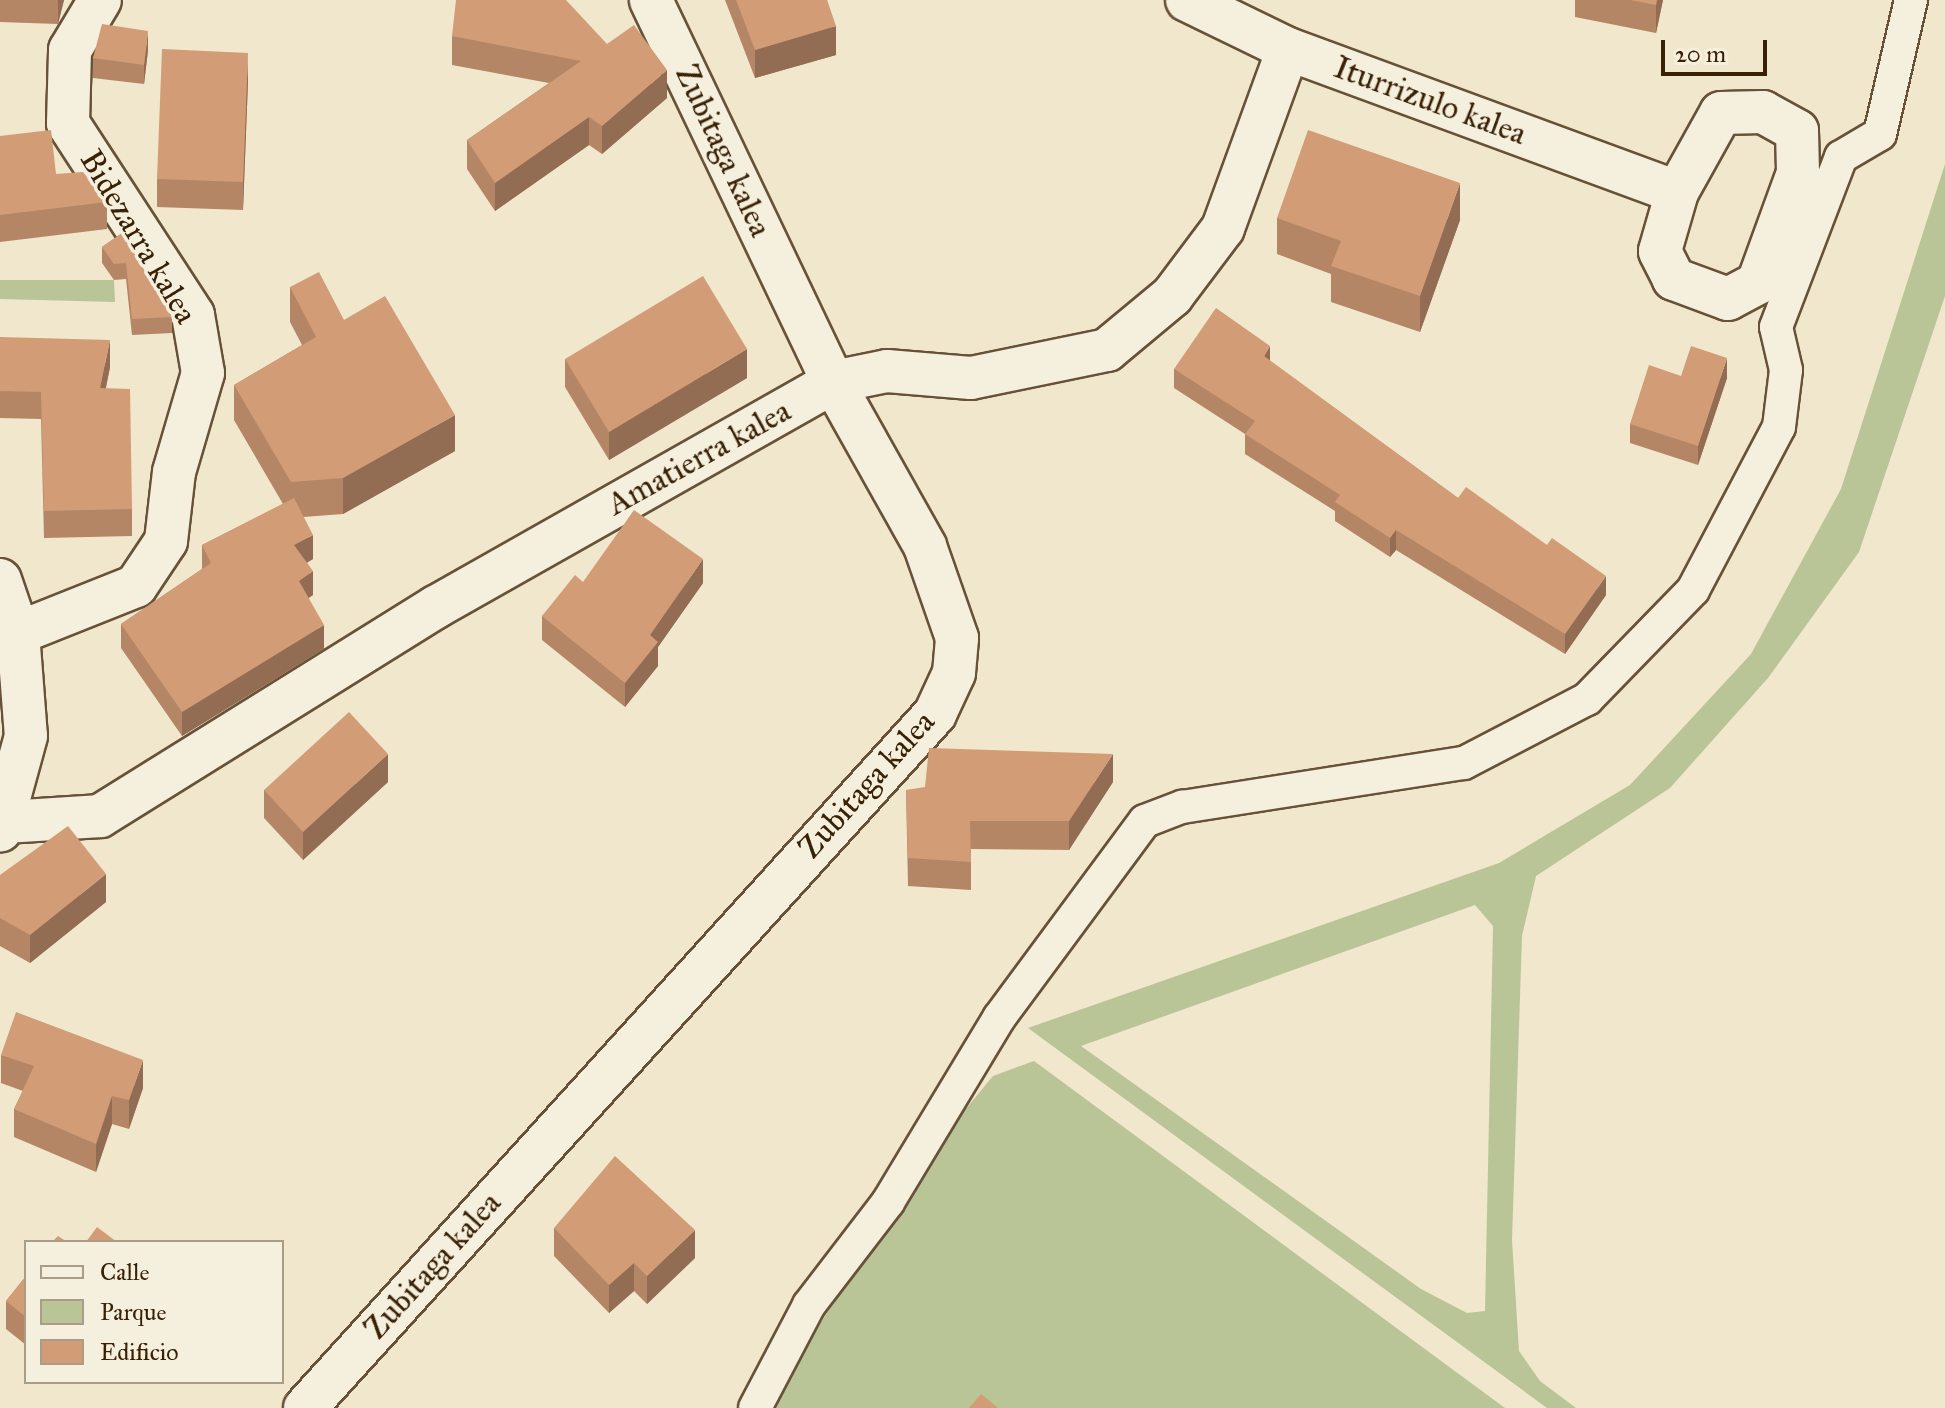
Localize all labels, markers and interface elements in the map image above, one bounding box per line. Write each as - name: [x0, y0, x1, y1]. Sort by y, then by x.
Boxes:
- scale bar: [1665, 24, 1771, 74]
- text: 20 m: [1675, 39, 1726, 69]
- street label: Iturrizulo kalea: [1329, 48, 1531, 154]
- street label: Zubitaga kalea: [667, 59, 779, 243]
- street label: Bidezarra kalea: [71, 143, 205, 331]
- street label: Amatierra kalea: [601, 392, 797, 524]
- street label: Zubitaga kalea: [791, 703, 943, 867]
- street label: Zubitaga kalea: [357, 1184, 509, 1348]
- legend: [24, 1240, 284, 1384]
- text: Calle: [100, 1257, 149, 1287]
- text: Parque: [100, 1297, 167, 1327]
- text: Edificio: [100, 1337, 179, 1367]

